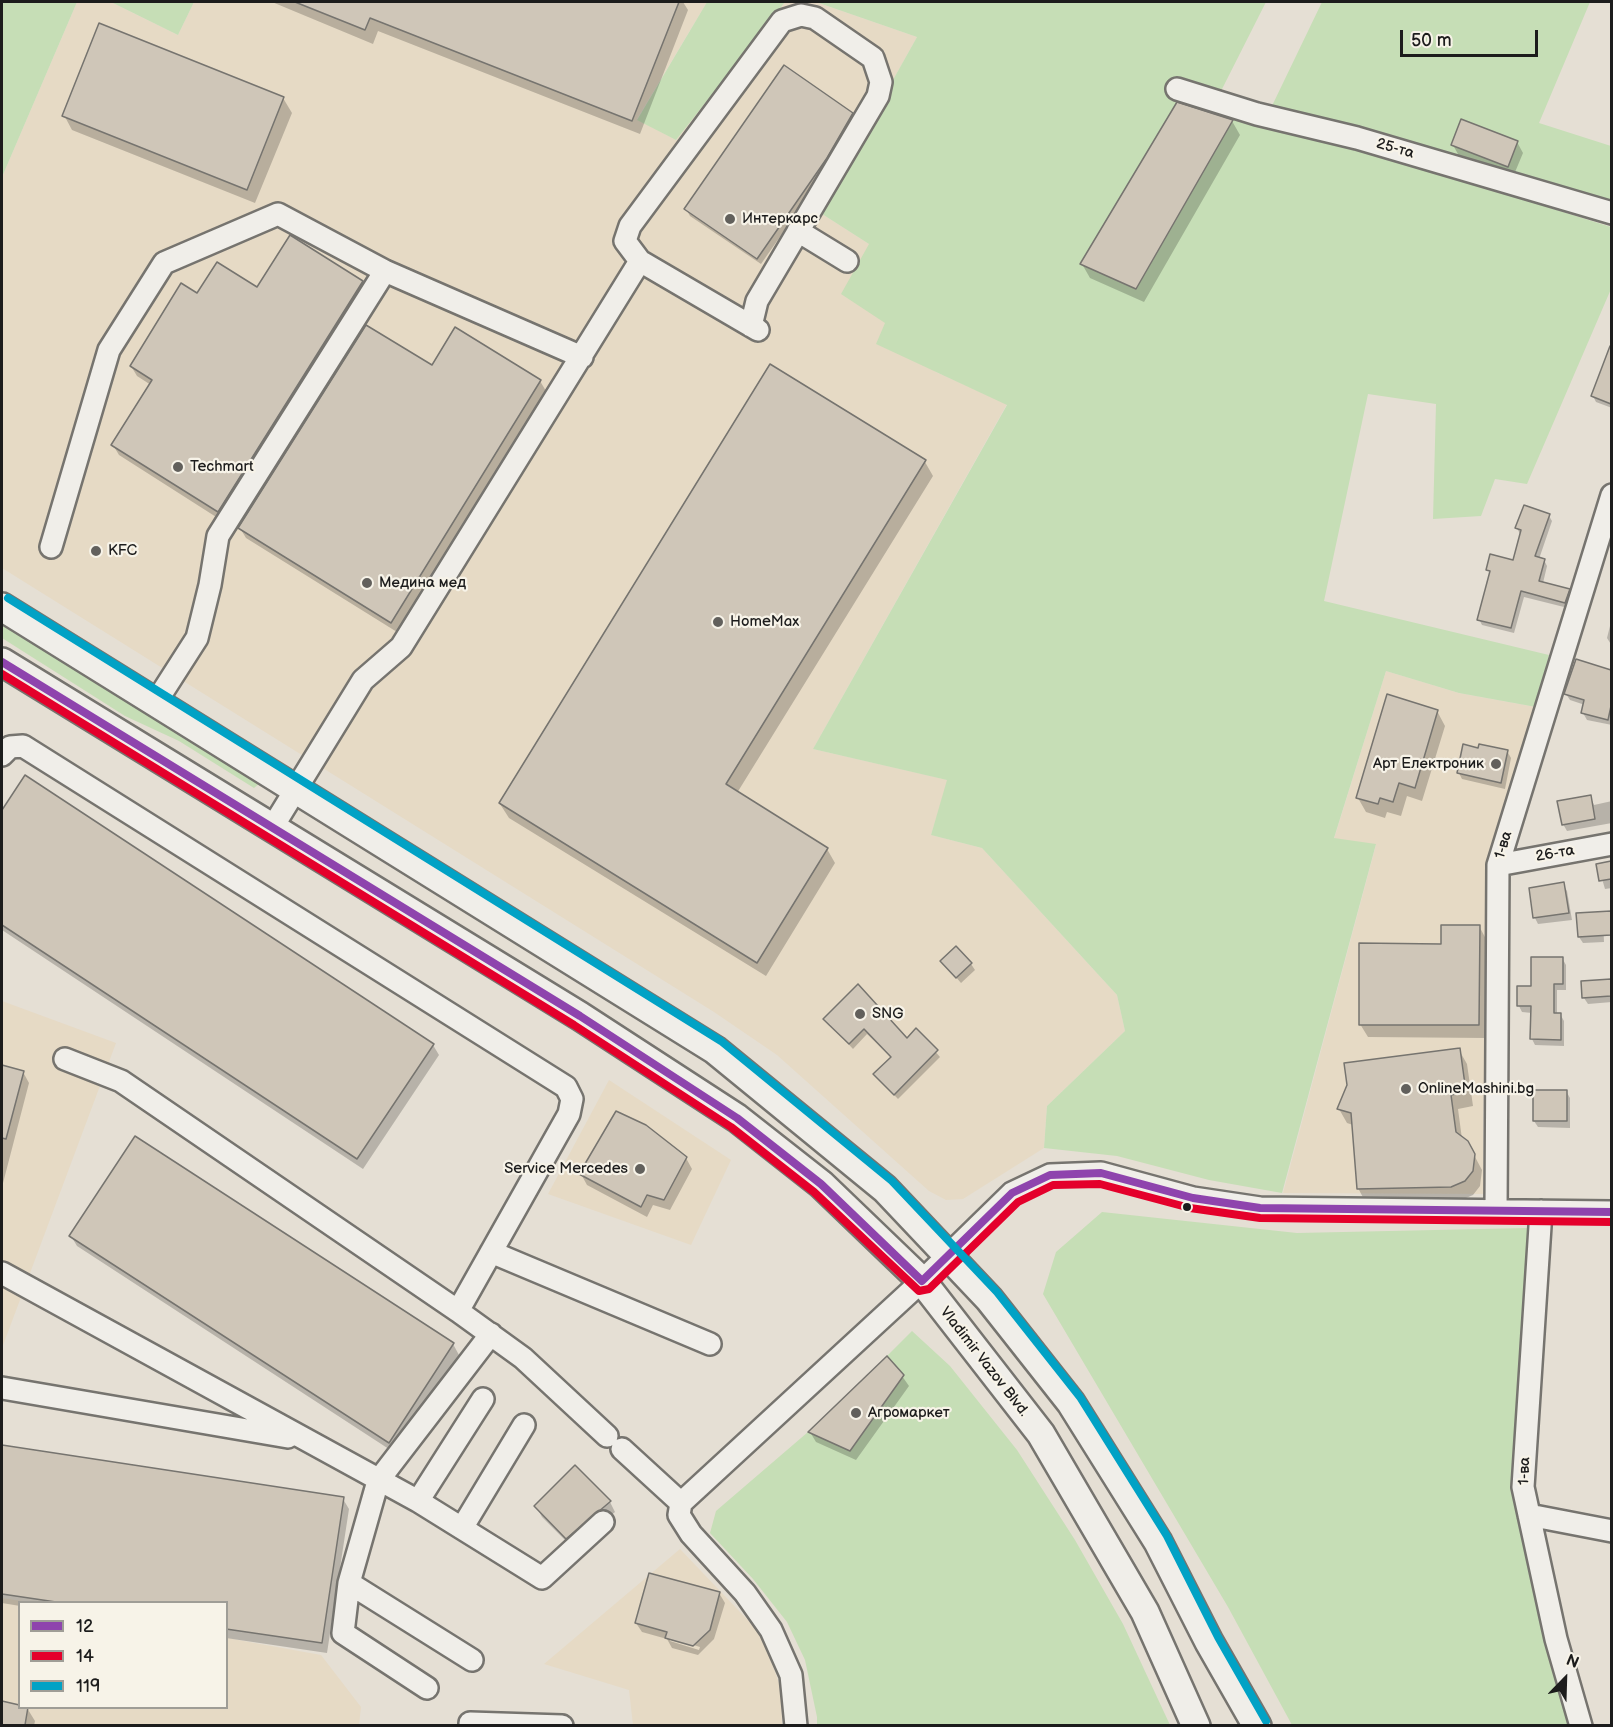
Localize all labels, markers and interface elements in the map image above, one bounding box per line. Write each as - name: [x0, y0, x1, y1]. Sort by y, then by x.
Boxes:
- scale bar: [1403, 18, 1541, 56]
- text: 50 m: [1411, 30, 1452, 51]
- street label: 25-та: [1374, 135, 1416, 163]
- place label: Интеркарс: [742, 210, 818, 228]
- marker: Интеркарс: [723, 212, 737, 226]
- place label: Techmart: [190, 458, 254, 476]
- marker: Techmart: [171, 460, 185, 474]
- place label: KFC: [108, 542, 137, 560]
- marker: KFC: [89, 544, 103, 558]
- place label: Медина мед: [379, 574, 466, 592]
- marker: Медина мед: [360, 576, 374, 590]
- place label: HomeMax: [730, 613, 799, 631]
- marker: HomeMax: [711, 615, 725, 629]
- place label: Арт Електроник: [1373, 755, 1484, 773]
- marker: Арт Електроник: [1489, 757, 1503, 771]
- street label: 1-ва: [1491, 829, 1517, 861]
- street label: 26-та: [1534, 842, 1576, 866]
- place label: SNG: [872, 1005, 904, 1023]
- marker: SNG: [853, 1007, 867, 1021]
- place label: ОnlineMashini.bg: [1418, 1080, 1534, 1098]
- marker: ОnlineMashini.bg: [1399, 1082, 1413, 1096]
- place label: Service Mercedes: [504, 1160, 628, 1178]
- marker: Service Mercedes: [633, 1162, 647, 1176]
- unlabelled marker: [1181, 1201, 1193, 1213]
- street label: Vladimir Vazov Blvd.: [936, 1304, 1032, 1420]
- place label: Агромаркет: [868, 1404, 950, 1422]
- marker: Агромаркет: [849, 1406, 863, 1420]
- street label: 1-ва: [1516, 1457, 1534, 1485]
- legend: [18, 1601, 228, 1709]
- text: 12: [76, 1616, 94, 1637]
- text: 14: [76, 1646, 94, 1667]
- north arrow: [1535, 1649, 1595, 1709]
- text: N: [1563, 1651, 1581, 1673]
- text: 119: [76, 1676, 100, 1697]

